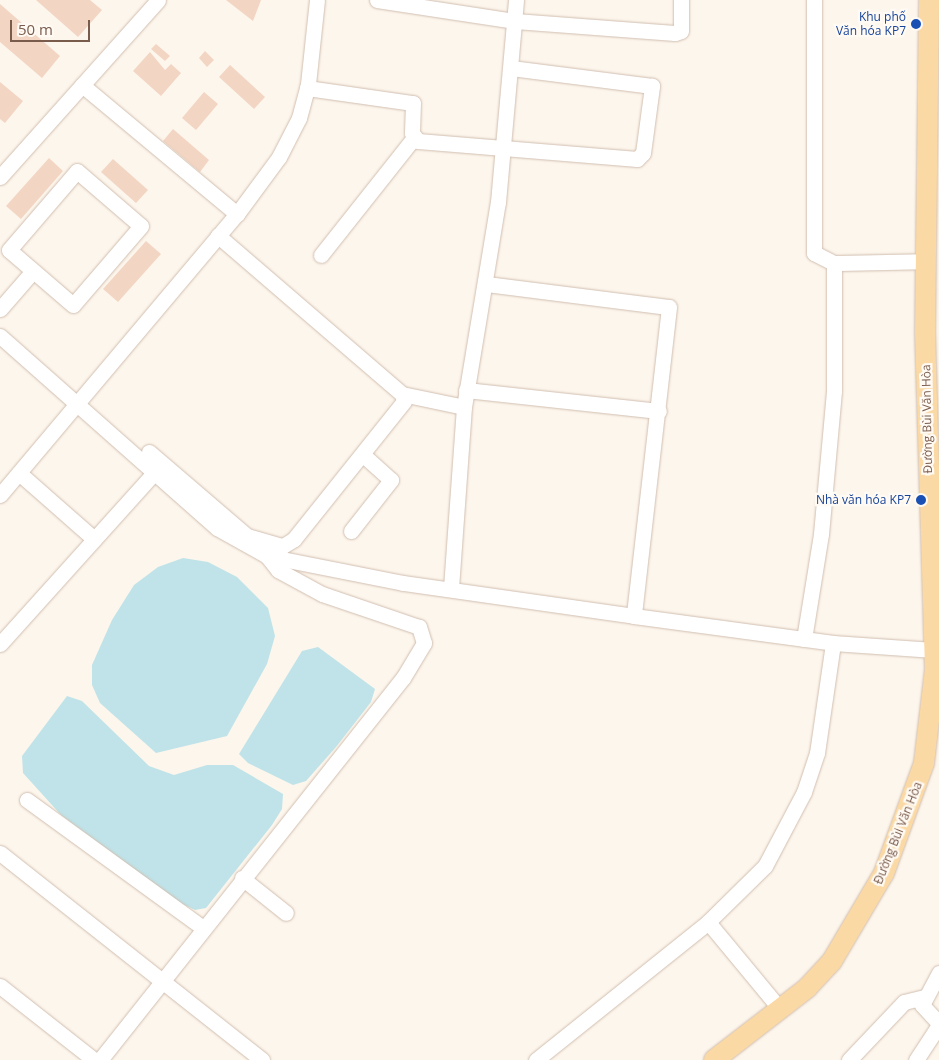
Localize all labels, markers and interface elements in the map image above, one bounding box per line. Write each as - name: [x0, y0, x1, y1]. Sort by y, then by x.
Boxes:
- scale bar: [12, 10, 92, 42]
- place label: Khu phố Văn hóa KP7: [836, 10, 906, 38]
- marker: Khu phố Văn hóa KP7: [910, 18, 922, 30]
- text: 50 m: [18, 19, 53, 39]
- street label: Đường Bùi Văn Hòa: [919, 364, 935, 474]
- place label: Nhà văn hóa KP7: [816, 493, 911, 507]
- marker: Nhà văn hóa KP7: [915, 494, 927, 506]
- street label: Đường Bùi Văn Hòa: [871, 780, 925, 886]

